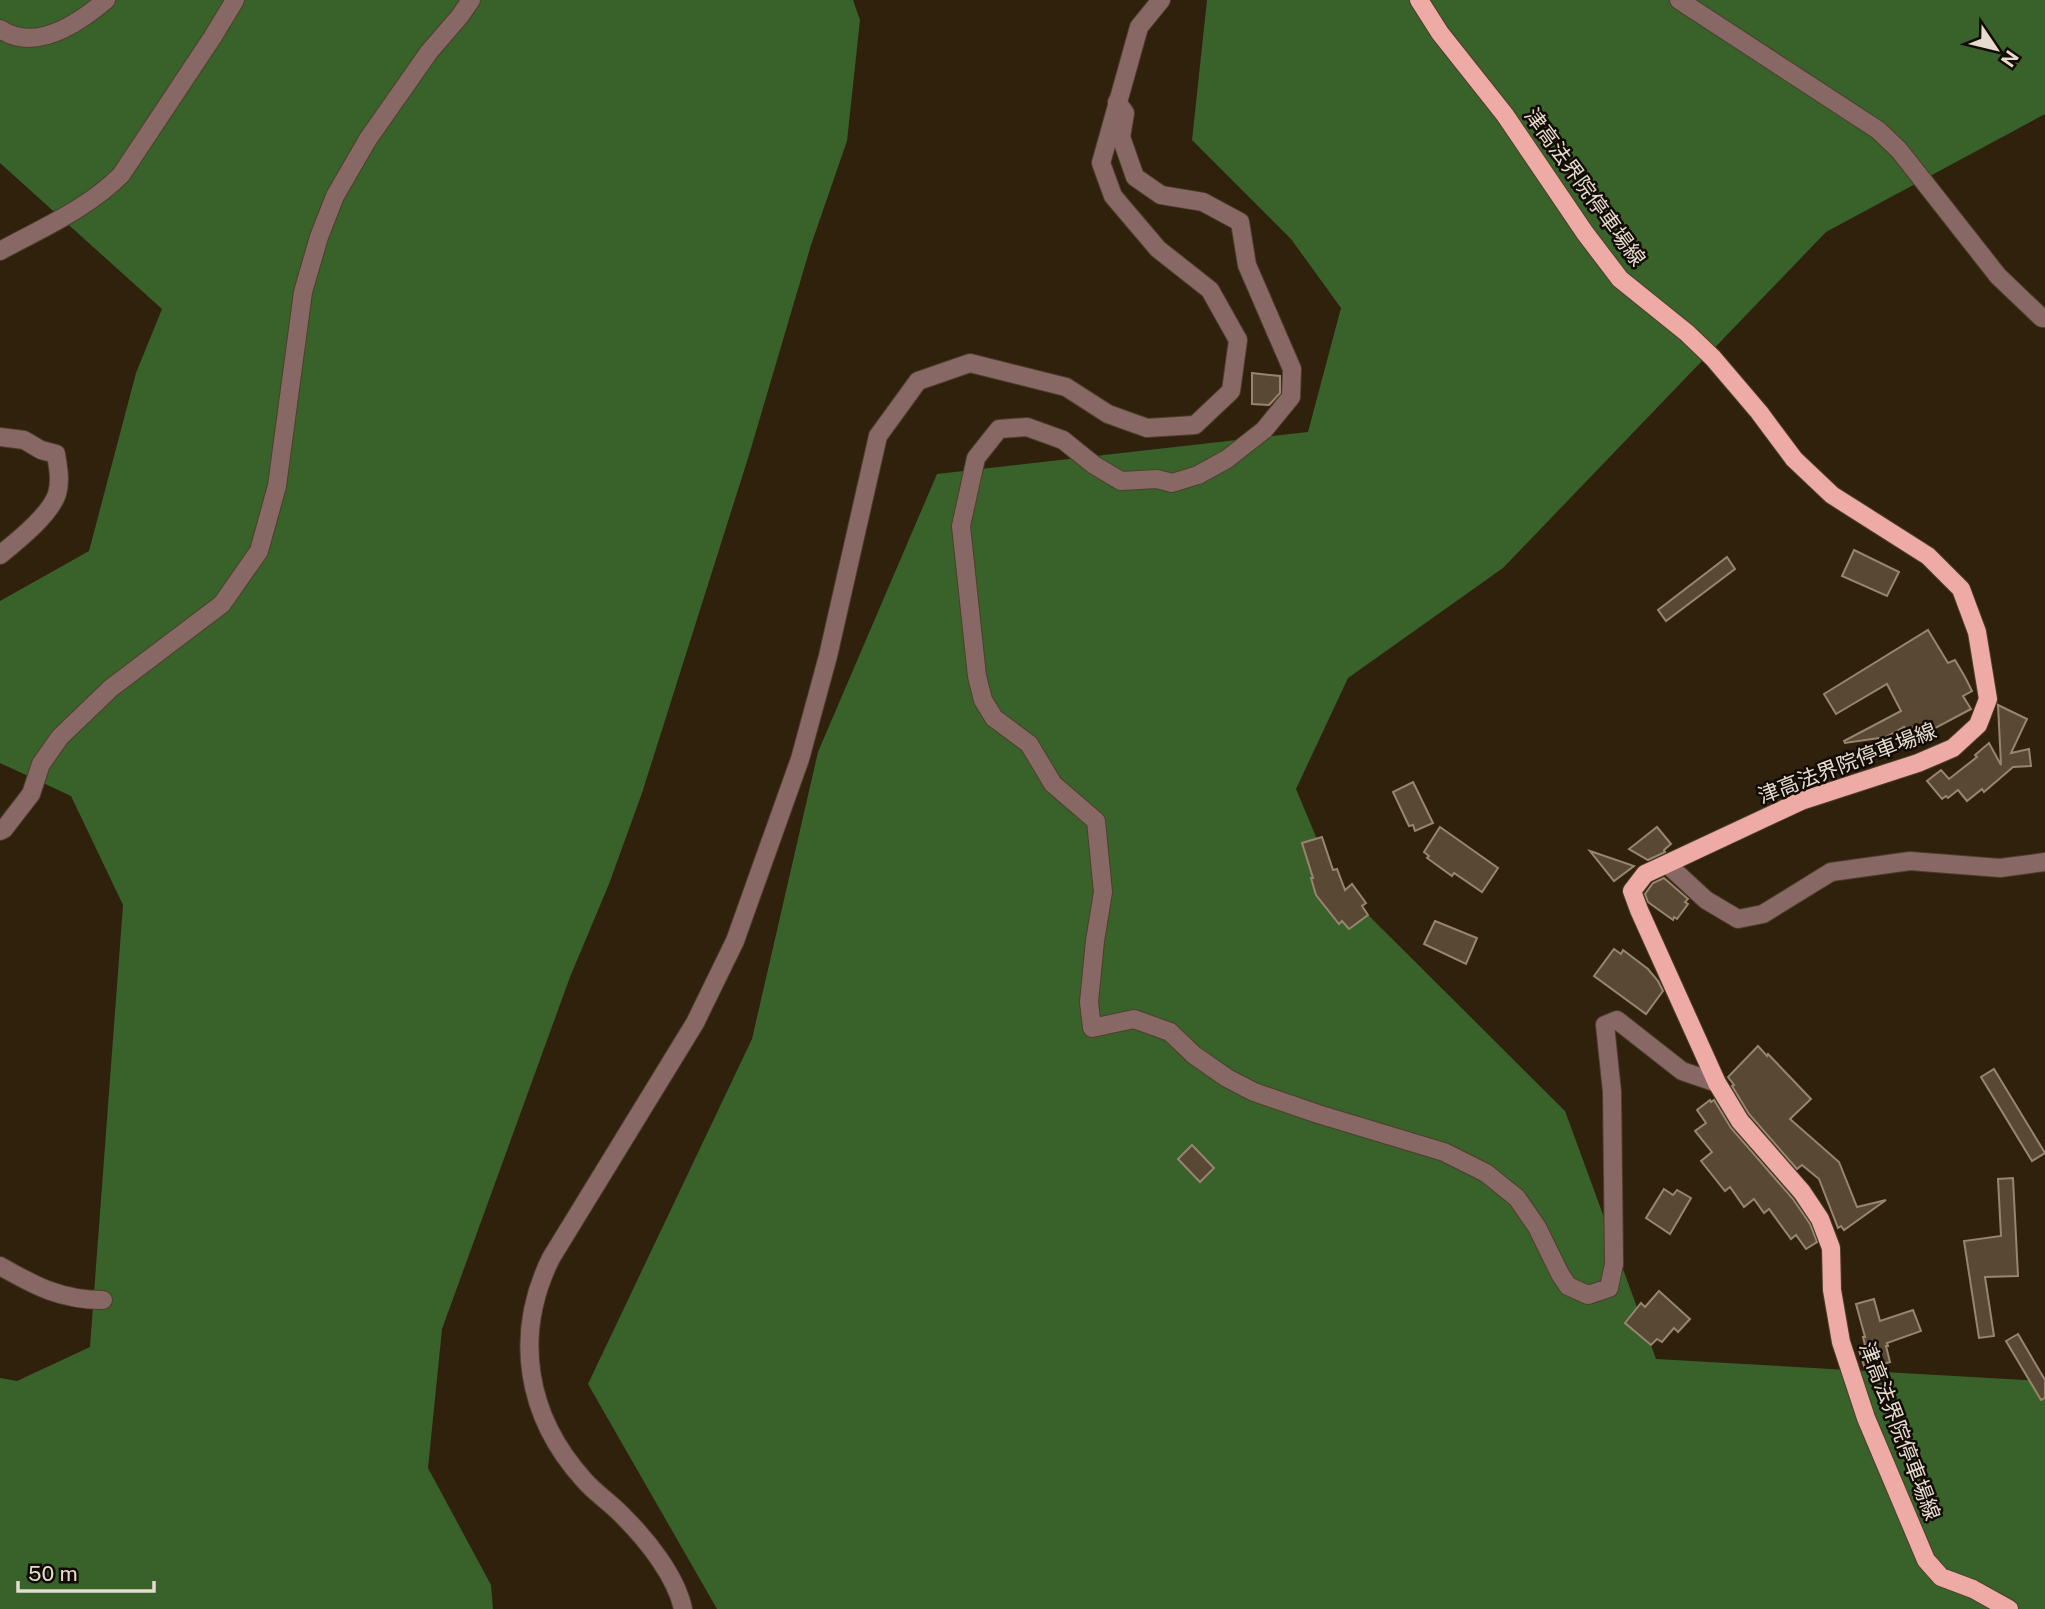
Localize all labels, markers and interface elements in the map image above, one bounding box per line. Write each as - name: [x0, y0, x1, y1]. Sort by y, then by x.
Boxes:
- north arrow: [1961, 14, 2031, 84]
- text: N: [1997, 46, 2023, 71]
- street label: 津高法界院停車場線: [1519, 103, 1651, 271]
- street label: 津高法界院停車場線: [1754, 717, 1940, 809]
- street label: 津高法界院停車場線: [1854, 1338, 1946, 1524]
- scale bar: [18, 1550, 154, 1594]
- text: 50 m: [28, 1561, 78, 1586]

